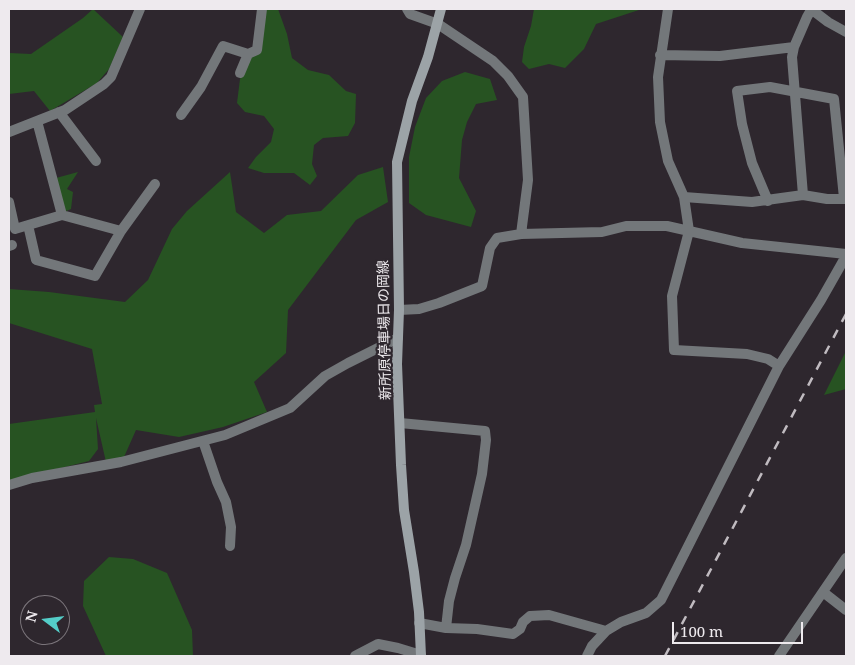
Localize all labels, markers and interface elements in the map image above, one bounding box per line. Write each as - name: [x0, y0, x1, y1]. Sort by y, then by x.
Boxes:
- street label: 新所原停車場日の岡線: [375, 260, 395, 400]
- north arrow: [20, 595, 70, 645]
- text: N: [20, 608, 42, 624]
- scale bar: [675, 612, 806, 644]
- text: 100 m: [680, 621, 723, 641]

